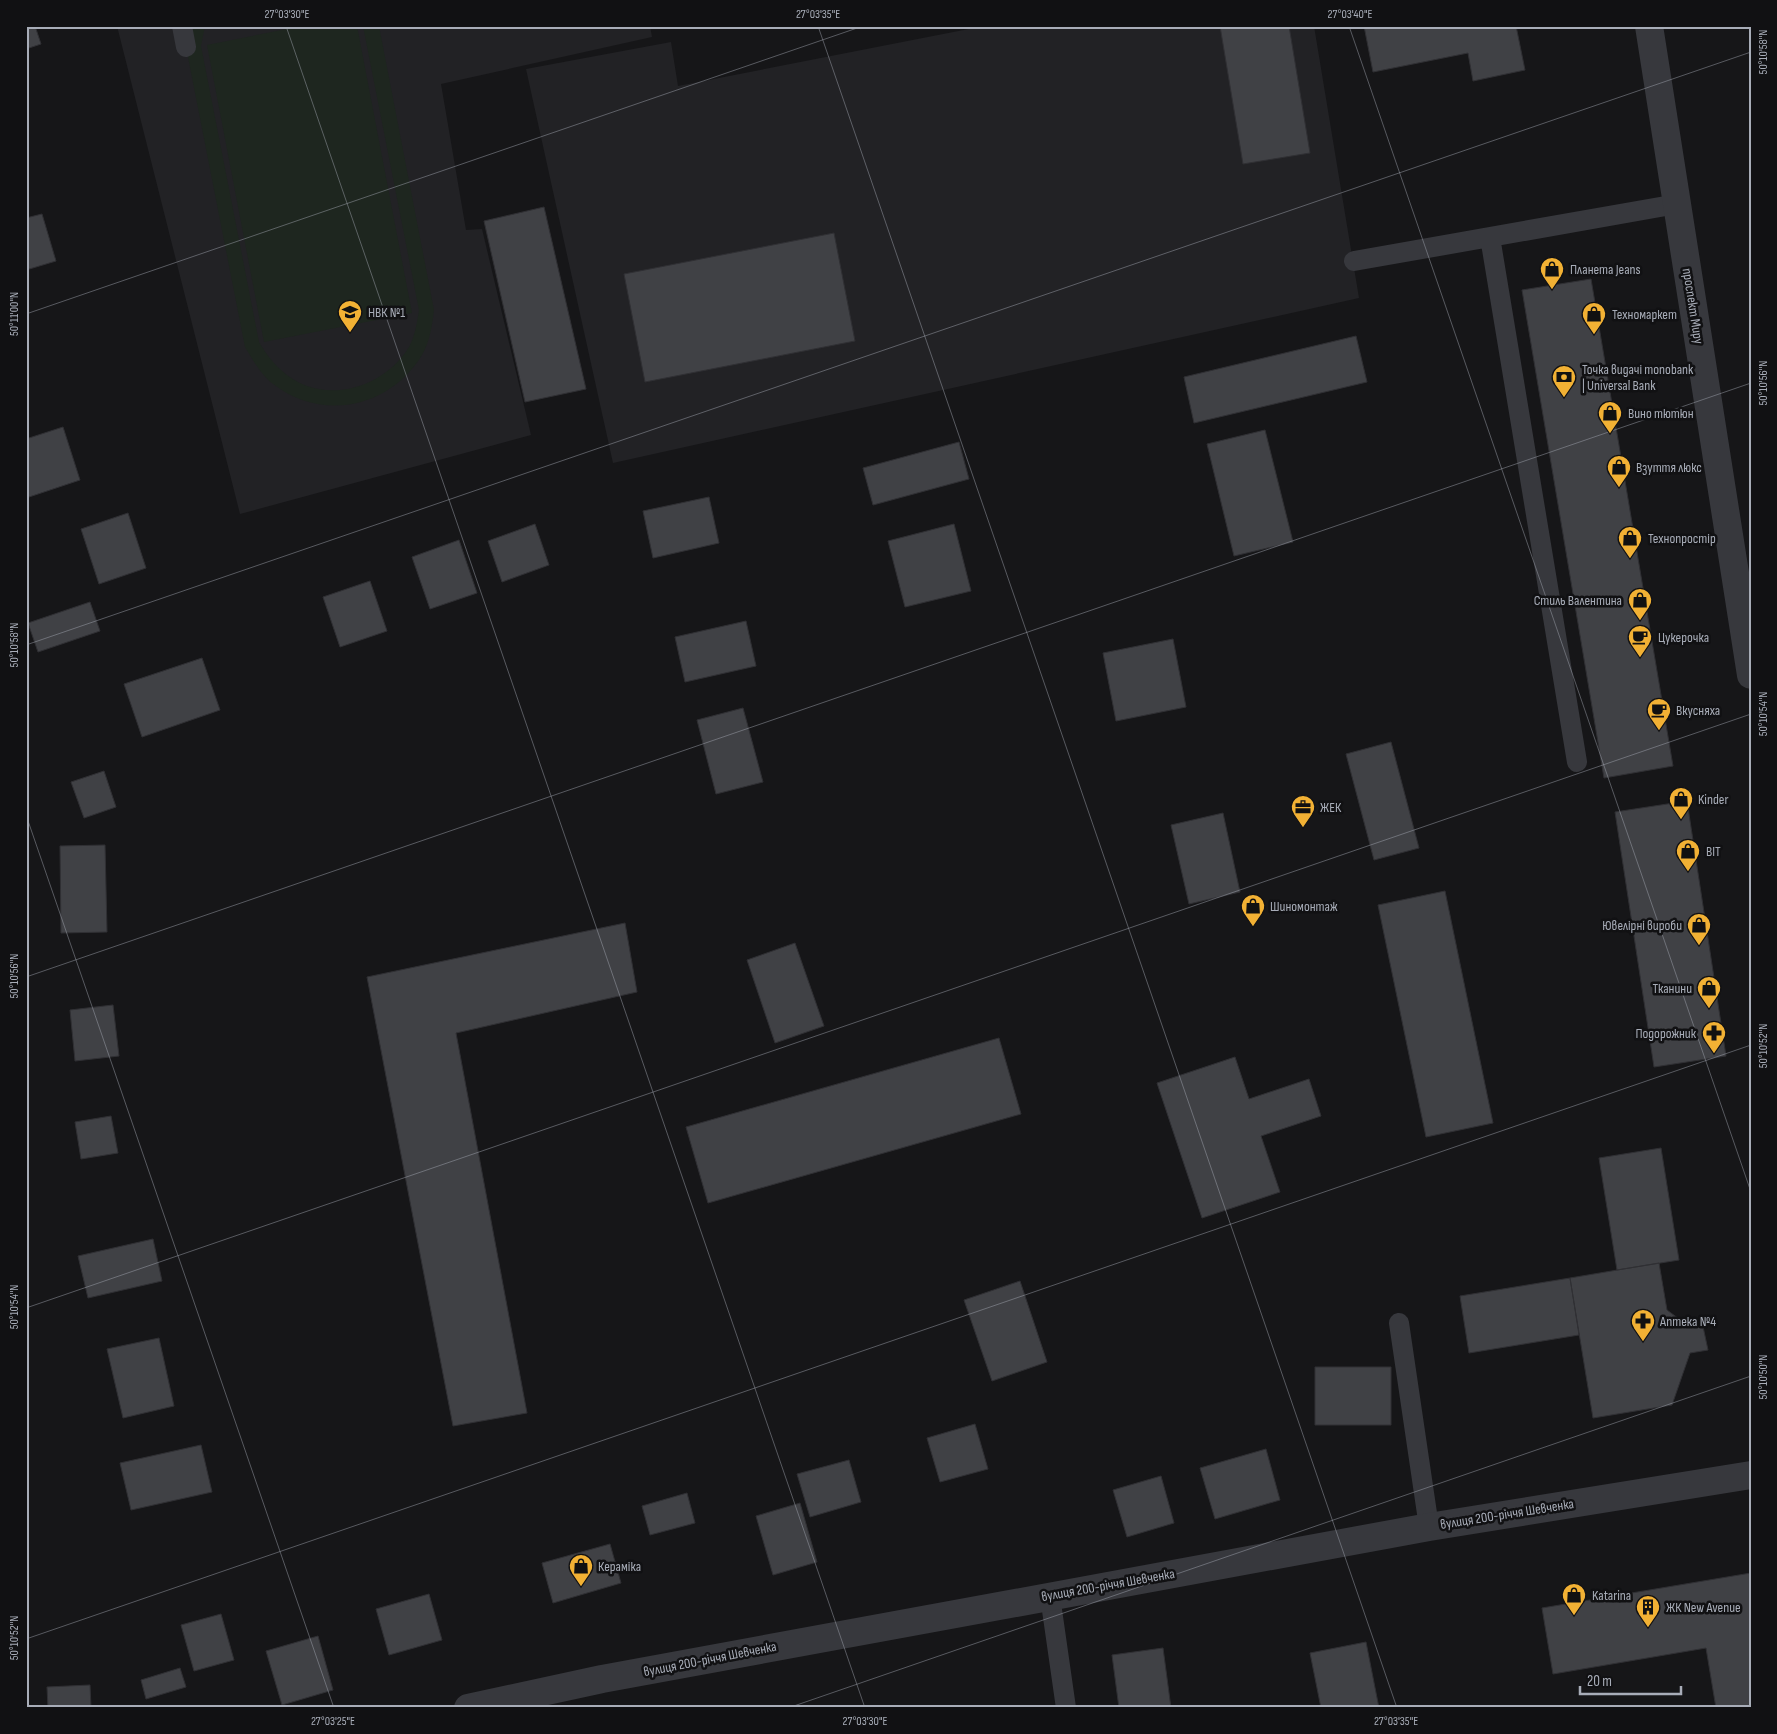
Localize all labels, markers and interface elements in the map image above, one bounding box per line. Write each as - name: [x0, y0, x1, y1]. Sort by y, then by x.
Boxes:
- text: 27°03'30"E: [265, 7, 309, 22]
- text: 27°03'35"E: [796, 7, 840, 22]
- text: 27°03'40"E: [1328, 7, 1372, 22]
- text: 50°10'58"N: [1756, 30, 1771, 74]
- shop icon: Планета Jeans: [1539, 256, 1565, 290]
- place label: Планета Jeans: [1570, 261, 1641, 278]
- street label: проспект Миру: [1679, 267, 1707, 346]
- text: 50°11'00"N: [7, 292, 22, 336]
- school or university icon: НВК №1: [337, 299, 363, 333]
- shop icon: Техномаркет: [1581, 301, 1607, 335]
- place label: НВК №1: [368, 304, 405, 321]
- place label: Техномаркет: [1612, 306, 1677, 323]
- place label: Точка видачі monobank | Universal Bank: [1582, 361, 1694, 394]
- text: 50°10'56"N: [1756, 361, 1771, 405]
- bank icon: Точка видачі monobank | Universal Bank: [1551, 364, 1577, 398]
- shop icon: Вино тютюн: [1597, 400, 1623, 434]
- place label: Вино тютюн: [1628, 405, 1694, 422]
- shop icon: Взуття люкс: [1606, 454, 1632, 488]
- place label: Взуття люкс: [1636, 459, 1702, 476]
- shop icon: Технопростір: [1617, 525, 1643, 559]
- place label: Технопростір: [1648, 530, 1716, 547]
- shop icon: Стиль Валентина: [1627, 587, 1653, 621]
- place label: Стиль Валентина: [1534, 592, 1622, 609]
- text: 50°10'58"N: [7, 623, 22, 667]
- cafe icon: Цукерочка: [1627, 624, 1653, 658]
- place label: Цукерочка: [1658, 629, 1709, 646]
- text: 50°10'54"N: [1756, 692, 1771, 736]
- cafe icon: Вкусняха: [1646, 697, 1672, 731]
- place label: Вкусняха: [1676, 702, 1720, 719]
- shop icon: Kinder: [1668, 786, 1694, 820]
- place label: Kinder: [1698, 791, 1728, 808]
- office icon: ЖЕК: [1290, 794, 1316, 828]
- place label: ЖЕК: [1320, 799, 1342, 816]
- shop icon: ВІТ: [1675, 838, 1701, 872]
- place label: ВІТ: [1706, 843, 1721, 860]
- shop icon: Шиномонтаж: [1240, 893, 1266, 927]
- place label: Шиномонтаж: [1270, 898, 1338, 915]
- shop icon: Ювелірні вироби: [1686, 912, 1712, 946]
- place label: Ювелірні вироби: [1602, 917, 1682, 934]
- text: 50°10'56"N: [7, 954, 22, 998]
- shop icon: Тканини: [1696, 975, 1722, 1009]
- place label: Тканини: [1652, 980, 1692, 997]
- pharmacy icon: Подорожник: [1701, 1020, 1727, 1054]
- text: 50°10'52"N: [1756, 1024, 1771, 1068]
- place label: Подорожник: [1635, 1025, 1697, 1042]
- text: 50°10'54"N: [7, 1285, 22, 1329]
- pharmacy icon: Аптека №4: [1630, 1308, 1656, 1342]
- place label: Аптека №4: [1659, 1313, 1716, 1330]
- text: 50°10'50"N: [1756, 1355, 1771, 1399]
- street label: вулиця 200-річчя Шевченка: [1439, 1495, 1575, 1533]
- shop icon: Кераміка: [568, 1553, 594, 1587]
- place label: Кераміка: [598, 1558, 641, 1575]
- street label: вулиця 200-річчя Шевченка: [1040, 1565, 1176, 1605]
- shop icon: Katarina: [1561, 1582, 1587, 1616]
- place label: Katarina: [1592, 1587, 1631, 1604]
- building icon: ЖК New Avenue: [1635, 1594, 1661, 1628]
- place label: ЖК New Avenue: [1666, 1599, 1741, 1616]
- text: 50°10'52"N: [7, 1616, 22, 1660]
- street label: вулиця 200-річчя Шевченка: [642, 1638, 778, 1680]
- scale bar: [1580, 1664, 1681, 1696]
- text: 20 m: [1587, 1672, 1612, 1691]
- text: 27°03'25"E: [311, 1714, 355, 1729]
- text: 27°03'30"E: [843, 1714, 887, 1729]
- text: 27°03'35"E: [1374, 1714, 1418, 1729]

